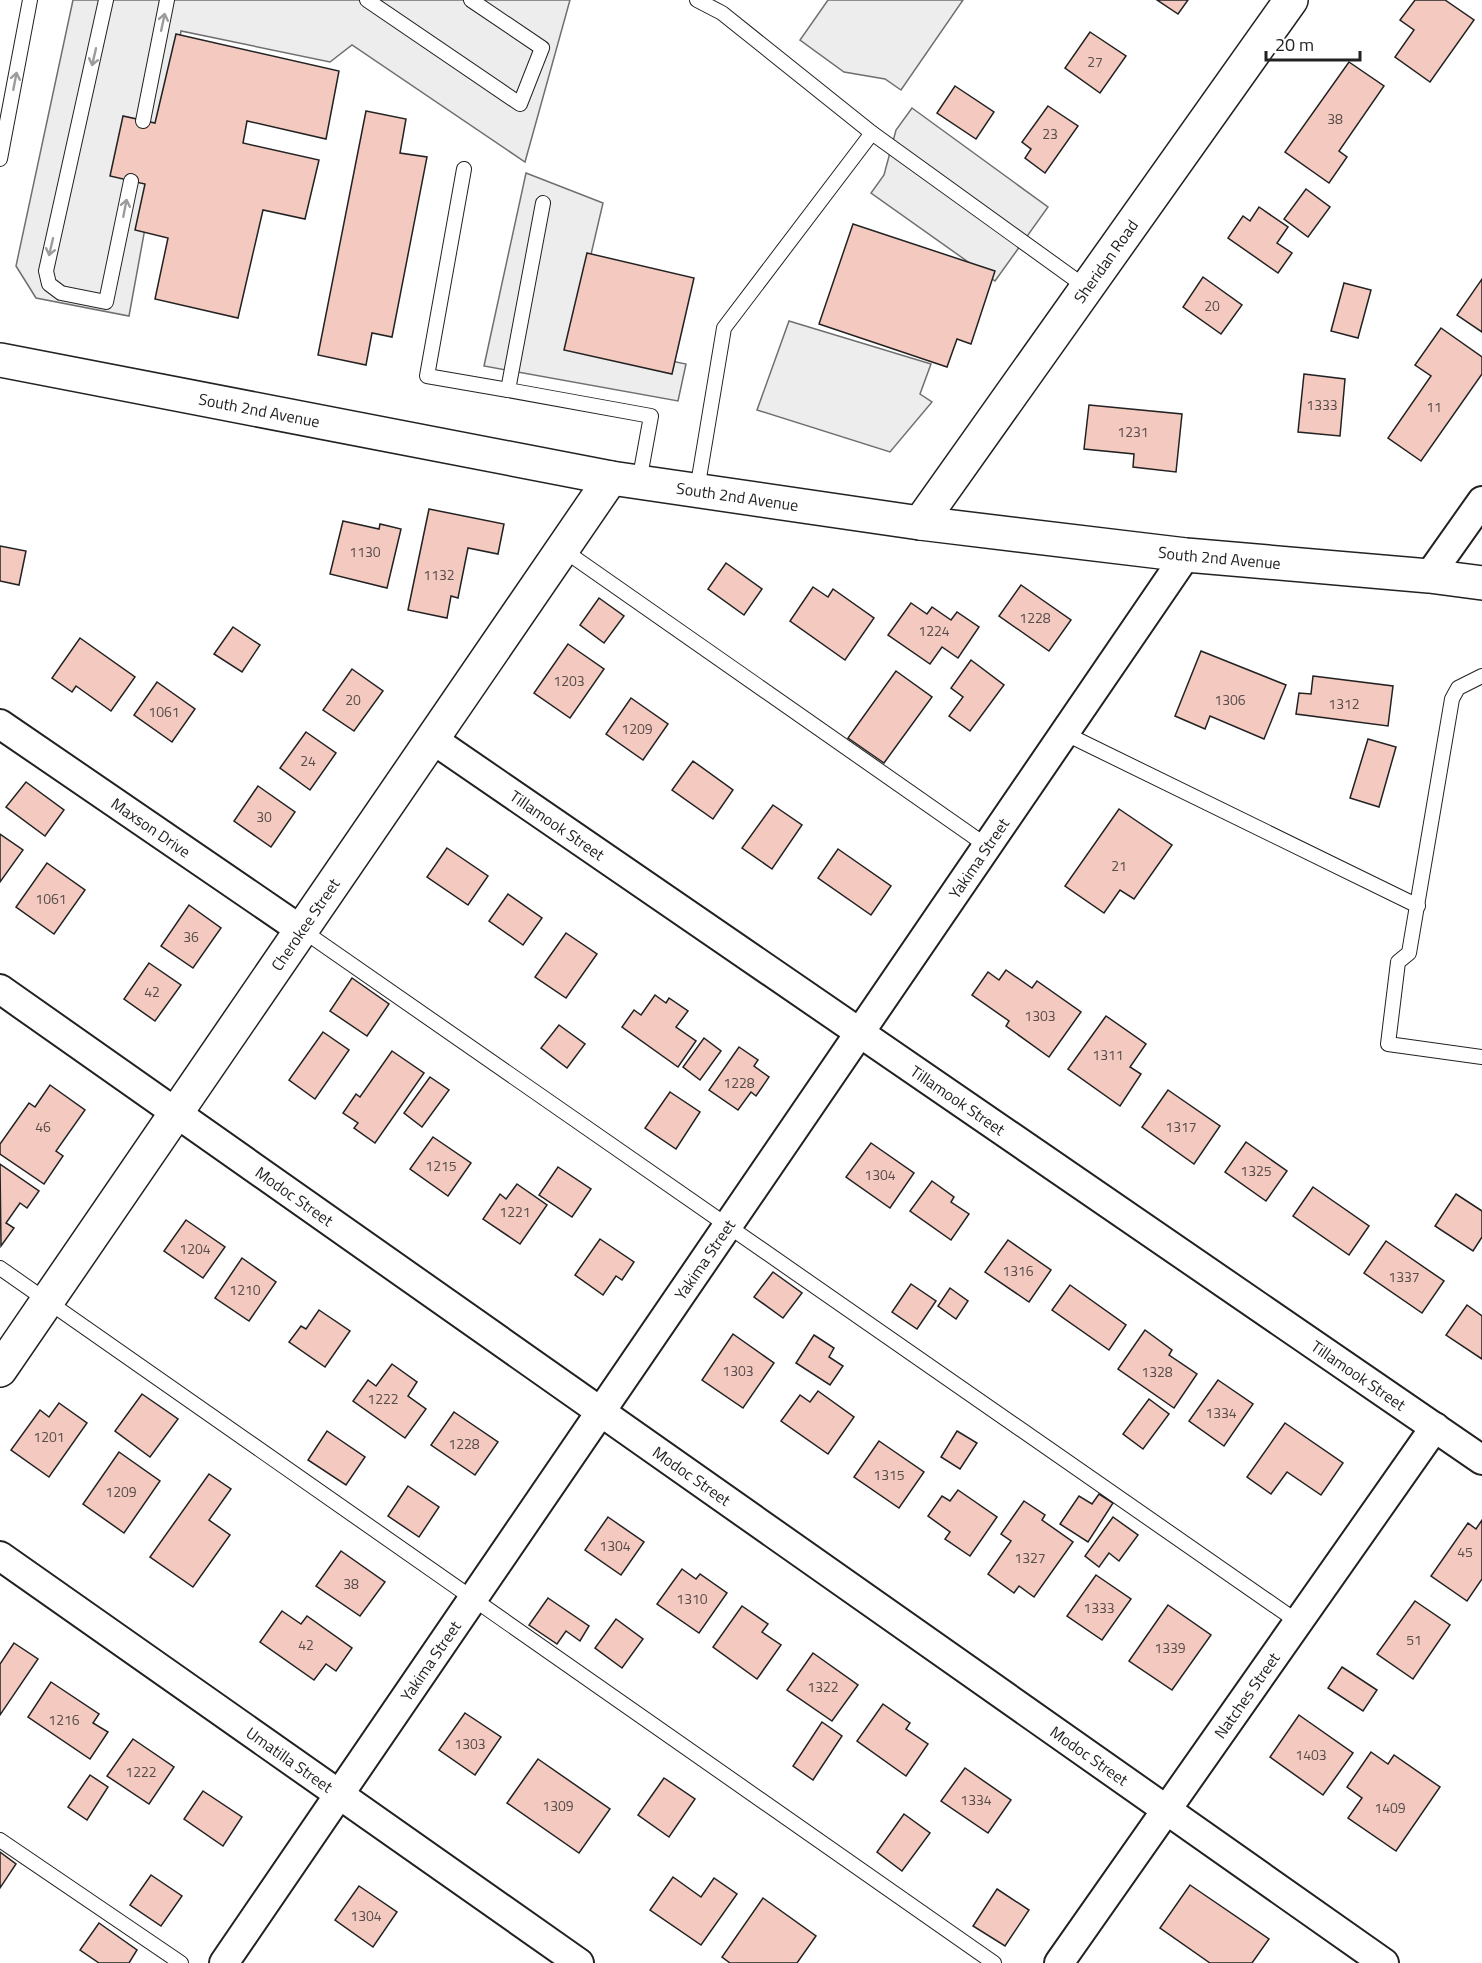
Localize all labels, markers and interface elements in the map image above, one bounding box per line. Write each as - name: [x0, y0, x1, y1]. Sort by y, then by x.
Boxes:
- one-way arrow: [158, 13, 169, 32]
- scale bar: [1266, 24, 1360, 62]
- text: 20 m: [1275, 31, 1314, 58]
- one-way arrow: [87, 47, 99, 66]
- house number: 27: [1087, 51, 1103, 72]
- one-way arrow: [10, 72, 21, 92]
- house number: 38: [1327, 108, 1343, 129]
- house number: 23: [1042, 123, 1058, 144]
- one-way arrow: [120, 199, 131, 218]
- street label: Sheridan Road: [1068, 214, 1144, 308]
- one-way arrow: [45, 237, 56, 257]
- house number: 20: [1204, 295, 1220, 316]
- street label: South 2nd Avenue: [197, 387, 322, 434]
- house number: 1333: [1306, 394, 1338, 415]
- house number: 11: [1426, 396, 1442, 417]
- house number: 1231: [1117, 421, 1149, 442]
- street label: South 2nd Avenue: [675, 476, 800, 517]
- street label: South 2nd Avenue: [1157, 540, 1282, 575]
- house number: 1130: [349, 541, 381, 562]
- house number: 1132: [423, 564, 455, 585]
- house number: 1228: [1019, 607, 1051, 628]
- house number: 1224: [918, 620, 950, 641]
- house number: 1203: [553, 670, 585, 691]
- house number: 20: [345, 689, 361, 710]
- house number: 1306: [1214, 689, 1246, 710]
- house number: 1312: [1328, 693, 1360, 714]
- house number: 1061: [148, 701, 180, 722]
- house number: 1209: [621, 718, 653, 739]
- house number: 24: [300, 750, 316, 771]
- street label: Tillamook Street: [505, 784, 610, 866]
- street label: Maxson Drive: [106, 792, 196, 863]
- house number: 30: [256, 806, 272, 827]
- street label: Yakima Street: [943, 813, 1015, 903]
- house number: 21: [1111, 855, 1127, 876]
- street label: Cherokee Street: [265, 873, 346, 976]
- house number: 1061: [35, 888, 67, 909]
- house number: 36: [183, 926, 199, 947]
- house number: 42: [144, 981, 160, 1002]
- house number: 1303: [1024, 1005, 1056, 1026]
- house number: 1311: [1092, 1044, 1124, 1065]
- street label: Tillamook Street: [906, 1059, 1010, 1141]
- house number: 1228: [723, 1072, 755, 1093]
- house number: 46: [35, 1116, 51, 1137]
- house number: 1317: [1165, 1116, 1197, 1137]
- house number: 1215: [425, 1155, 457, 1176]
- street label: Modoc Street: [250, 1160, 339, 1232]
- house number: 1325: [1240, 1160, 1272, 1181]
- house number: 1304: [864, 1164, 896, 1185]
- house number: 1221: [499, 1201, 531, 1222]
- street label: Yakima Street: [668, 1214, 741, 1305]
- house number: 1204: [179, 1238, 211, 1259]
- house number: 1316: [1002, 1260, 1034, 1281]
- house number: 1337: [1388, 1266, 1420, 1287]
- house number: 1210: [229, 1279, 261, 1300]
- street label: Tillamook Street: [1306, 1334, 1411, 1417]
- house number: 1303: [722, 1360, 754, 1381]
- house number: 1328: [1141, 1361, 1173, 1382]
- house number: 1222: [367, 1388, 399, 1409]
- house number: 1334: [1205, 1402, 1237, 1423]
- house number: 1201: [33, 1426, 65, 1447]
- house number: 1228: [448, 1433, 480, 1454]
- street label: Modoc Street: [648, 1440, 736, 1512]
- house number: 1315: [873, 1464, 905, 1485]
- house number: 1209: [105, 1481, 137, 1502]
- house number: 1304: [599, 1535, 631, 1556]
- house number: 45: [1457, 1541, 1473, 1562]
- house number: 1327: [1014, 1547, 1046, 1568]
- house number: 38: [343, 1573, 359, 1594]
- house number: 1310: [676, 1588, 708, 1609]
- house number: 1333: [1083, 1597, 1115, 1618]
- street label: Yakima Street: [394, 1615, 467, 1706]
- house number: 51: [1406, 1629, 1422, 1650]
- house number: 42: [298, 1634, 314, 1655]
- house number: 1339: [1154, 1637, 1186, 1658]
- street label: Natches Street: [1208, 1647, 1286, 1743]
- house number: 1322: [807, 1676, 839, 1697]
- house number: 1216: [48, 1709, 80, 1730]
- street label: Modoc Street: [1045, 1720, 1134, 1792]
- street label: Umatilla Street: [241, 1721, 338, 1799]
- house number: 1303: [454, 1733, 486, 1754]
- house number: 1403: [1295, 1744, 1327, 1765]
- house number: 1222: [125, 1761, 157, 1782]
- house number: 1334: [960, 1789, 992, 1810]
- house number: 1309: [542, 1795, 574, 1816]
- house number: 1409: [1374, 1797, 1406, 1818]
- house number: 1304: [350, 1905, 382, 1926]

